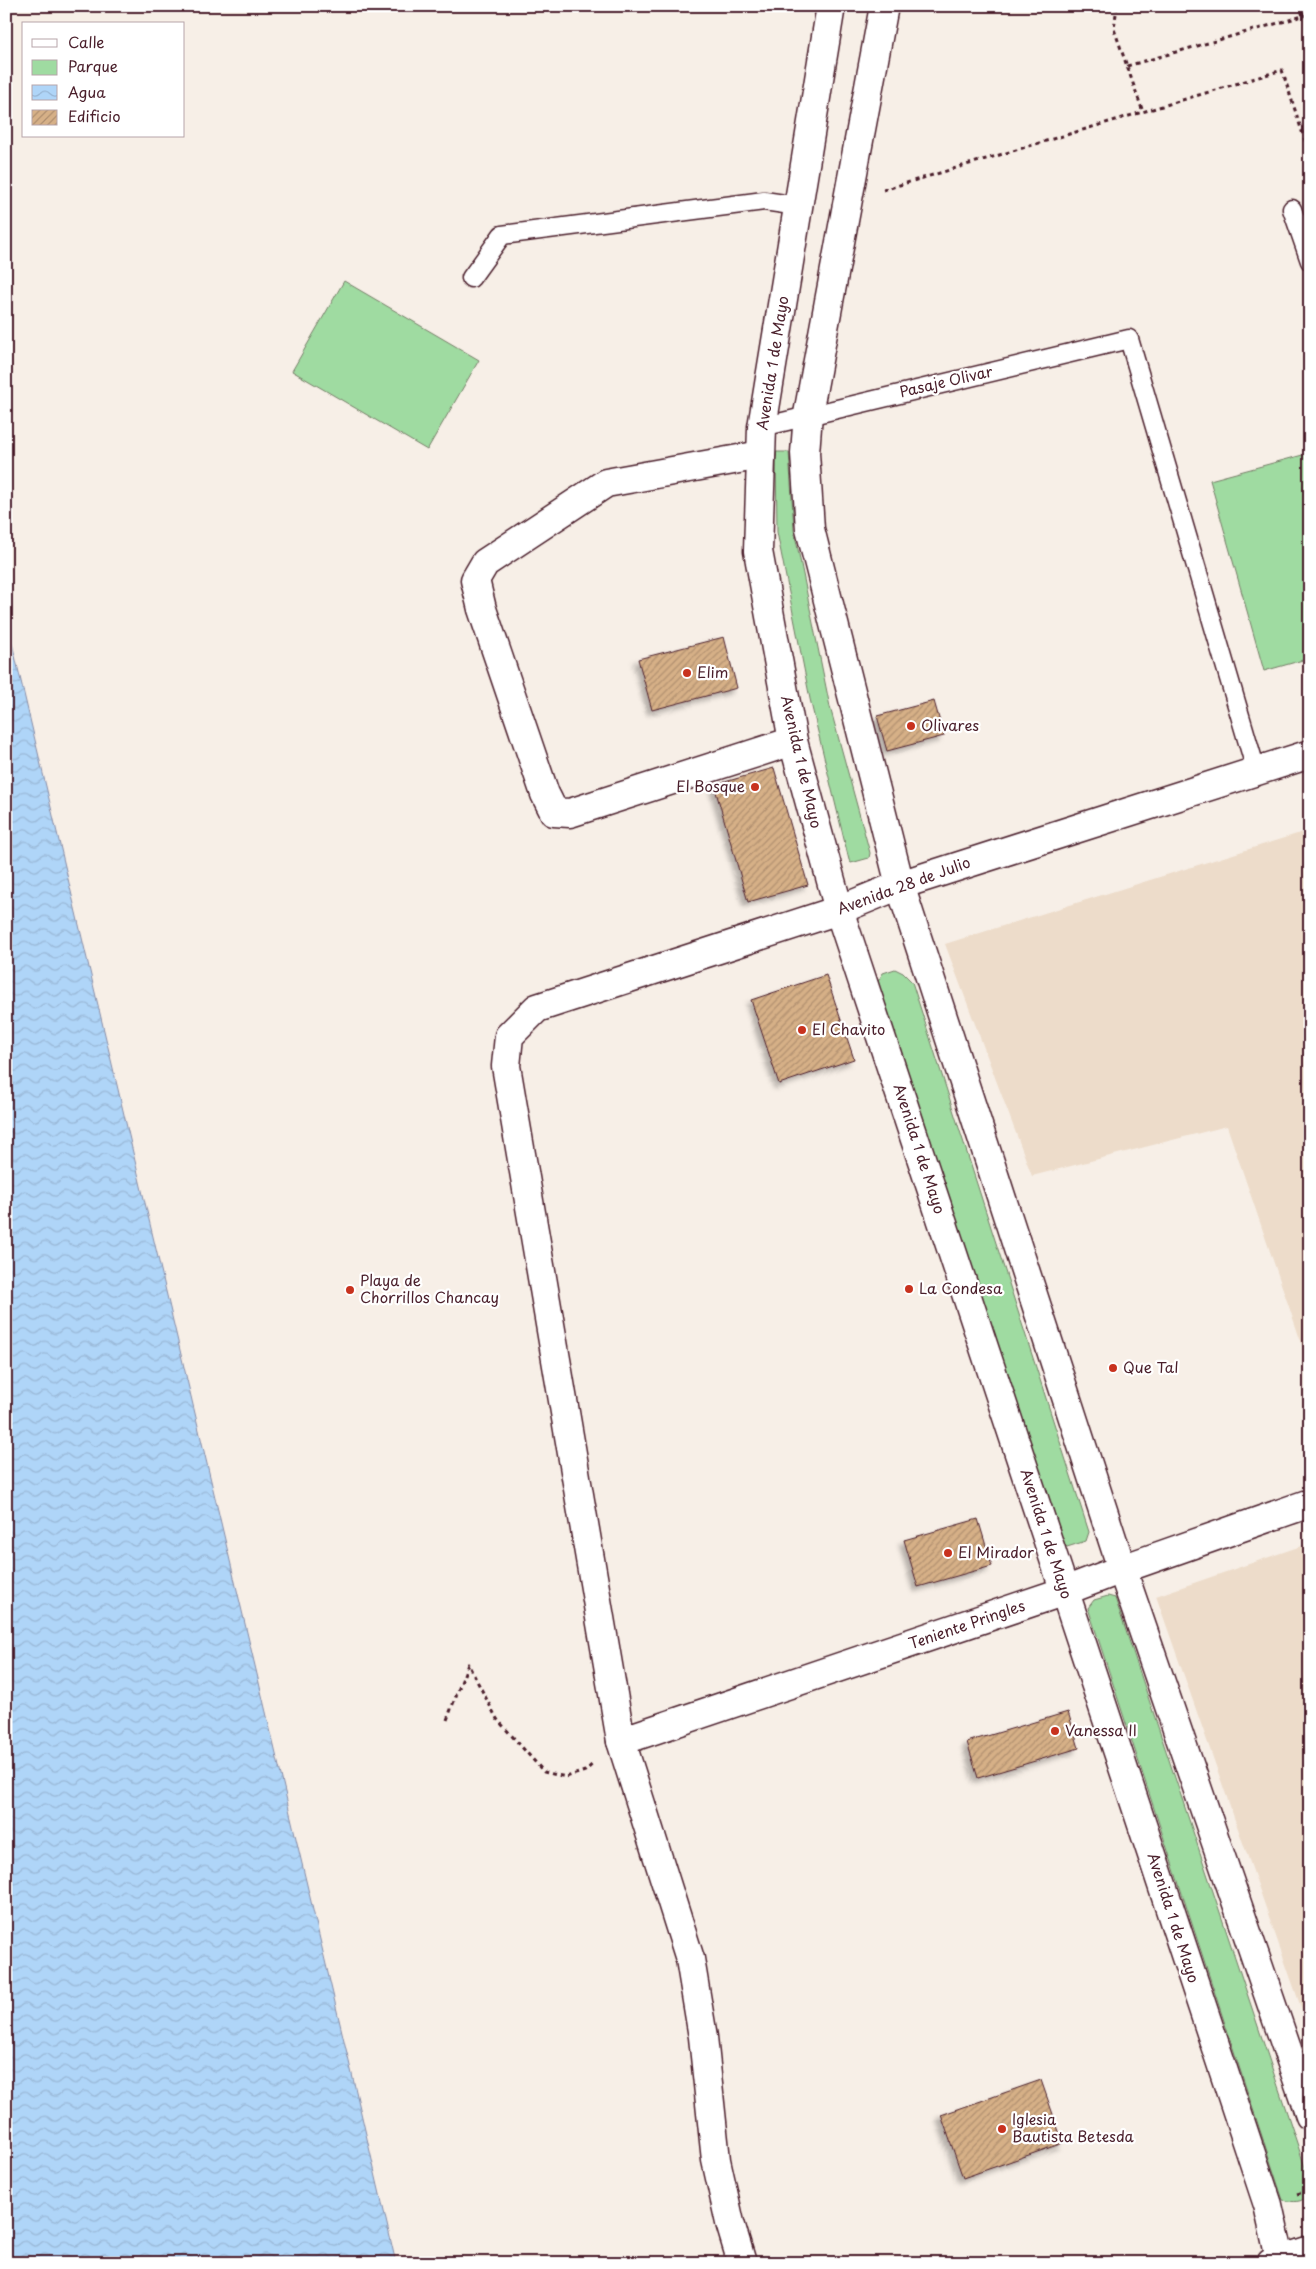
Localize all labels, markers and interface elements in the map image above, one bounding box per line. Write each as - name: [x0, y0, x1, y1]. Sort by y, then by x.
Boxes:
- legend: [22, 22, 185, 138]
- text: Calle: [68, 30, 105, 53]
- text: Parque: [68, 54, 118, 77]
- text: Agua: [68, 80, 106, 103]
- text: Edificio: [68, 104, 121, 127]
- street label: Avenida 1 de Mayo: [750, 294, 793, 432]
- street label: Pasaje Olivar: [897, 359, 995, 402]
- place label: Elim: [697, 660, 728, 683]
- marker: Elim: [681, 667, 693, 679]
- street label: Avenida 1 de Mayo: [776, 693, 829, 830]
- place label: Olivares: [921, 713, 979, 736]
- marker: Olivares: [905, 720, 917, 732]
- place label: El Bosque: [676, 774, 745, 797]
- marker: El Bosque: [749, 781, 761, 793]
- street label: Avenida 28 de Julio: [834, 850, 973, 919]
- place label: El Chavito: [812, 1017, 885, 1040]
- marker: El Chavito: [796, 1024, 808, 1036]
- street label: Avenida 1 de Mayo: [889, 1080, 952, 1217]
- place label: Playa de Chorrillos Chancay: [360, 1268, 499, 1308]
- place label: La Condesa: [919, 1276, 1003, 1299]
- marker: La Condesa: [903, 1283, 915, 1295]
- marker: Playa de Chorrillos Chancay: [344, 1284, 356, 1296]
- place label: Que Tal: [1123, 1355, 1179, 1378]
- marker: Que Tal: [1107, 1362, 1119, 1374]
- street label: Avenida 1 de Mayo: [1016, 1465, 1079, 1602]
- place label: El Mirador: [958, 1540, 1034, 1563]
- marker: El Mirador: [942, 1547, 954, 1559]
- street label: Teniente Pringles: [905, 1593, 1028, 1654]
- place label: Vanessa II: [1065, 1718, 1137, 1741]
- marker: Vanessa II: [1049, 1725, 1061, 1737]
- street label: Avenida 1 de Mayo: [1143, 1849, 1206, 1986]
- place label: Iglesia Bautista Betesda: [1012, 2107, 1135, 2147]
- marker: Iglesia Bautista Betesda: [996, 2123, 1008, 2135]

